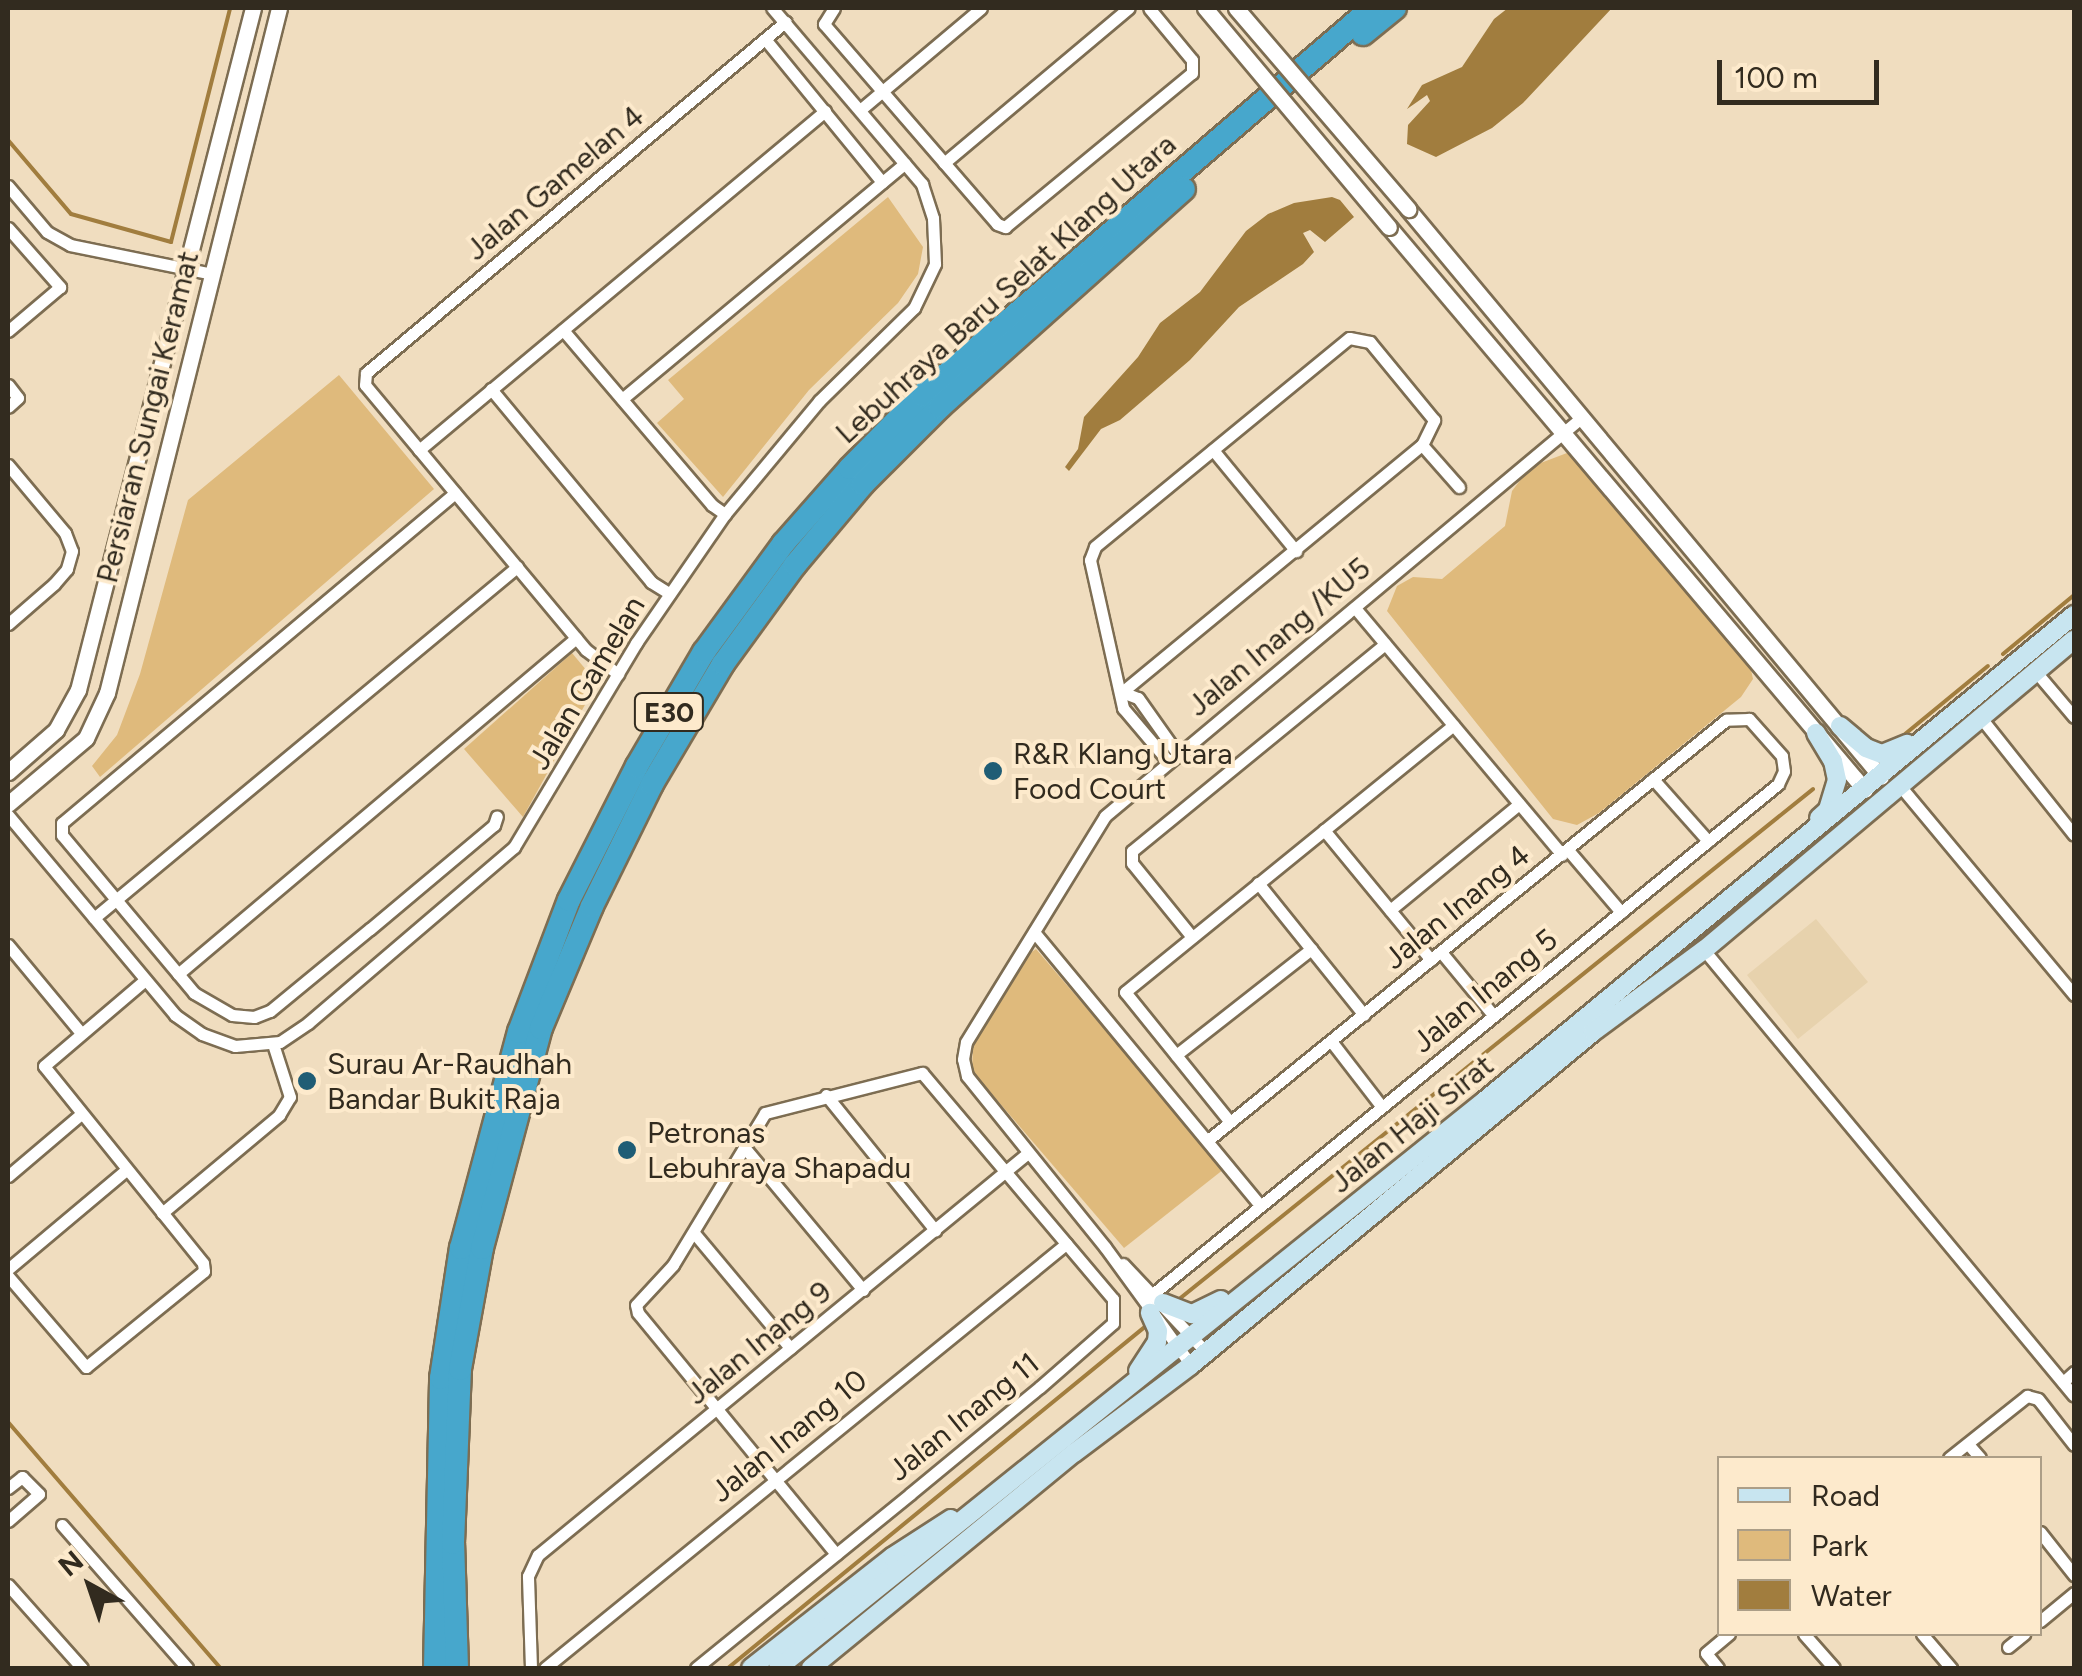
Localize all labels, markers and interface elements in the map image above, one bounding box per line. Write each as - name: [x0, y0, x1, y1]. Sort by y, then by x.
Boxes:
- scale bar: [1722, 40, 1884, 102]
- text: 100 m: [1734, 59, 1818, 96]
- street label: Jalan Gamelan 4: [459, 98, 651, 268]
- street label: Lebuhraya Baru Selat Klang Utara: [829, 127, 1183, 451]
- street label: Persiaran Sungai Keramat: [89, 247, 207, 587]
- street label: Jalan Inang /KU5: [1180, 550, 1378, 724]
- street label: Jalan Gamelan: [521, 590, 653, 776]
- road number: E30: [632, 689, 706, 735]
- place label: R&R Klang Utara Food Court: [1013, 736, 1232, 806]
- marker: R&R Klang Utara Food Court: [982, 760, 1004, 782]
- street label: Jalan Inang 4: [1377, 837, 1537, 977]
- street label: Jalan Inang 5: [1405, 922, 1565, 1060]
- place label: Surau Ar-Raudhah Bandar Bukit Raja: [327, 1046, 572, 1116]
- street label: Jalan Haji Sirat: [1323, 1047, 1501, 1201]
- marker: Surau Ar-Raudhah Bandar Bukit Raja: [296, 1070, 318, 1092]
- place label: Petronas Lebuhraya Shapadu: [647, 1115, 911, 1186]
- marker: Petronas Lebuhraya Shapadu: [616, 1139, 638, 1161]
- street label: Jalan Inang 9: [679, 1274, 839, 1412]
- street label: Jalan Inang 11: [881, 1345, 1047, 1489]
- street label: Jalan Inang 10: [704, 1362, 874, 1510]
- legend: [1717, 1456, 2042, 1636]
- text: Road: [1811, 1477, 1880, 1514]
- text: Park: [1811, 1527, 1868, 1564]
- north arrow: [40, 1536, 140, 1636]
- text: N: [51, 1543, 90, 1583]
- text: Water: [1811, 1577, 1892, 1614]

